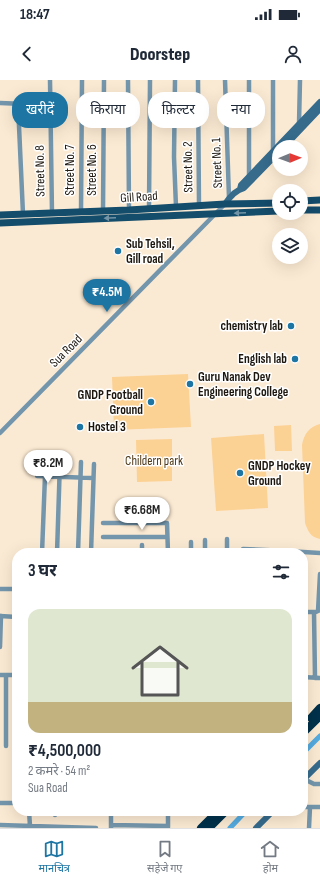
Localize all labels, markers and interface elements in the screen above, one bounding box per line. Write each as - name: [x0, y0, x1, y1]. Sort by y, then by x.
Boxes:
- text: 18:47: [20, 5, 50, 24]
- icon: back: [16, 43, 38, 65]
- icon: person: [282, 43, 304, 65]
- text: Doorstep: [130, 44, 190, 65]
- chip: खरीदें: [12, 92, 68, 128]
- chip: किराया: [76, 92, 140, 128]
- chip: फ़िल्टर: [148, 92, 209, 128]
- chip: नया: [217, 92, 265, 128]
- street label: Street No. 1: [208, 137, 226, 189]
- north arrow: [272, 140, 308, 176]
- map controls: [272, 140, 308, 264]
- street label: Street No. 2: [180, 141, 196, 193]
- street label: Street No. 7: [62, 144, 78, 196]
- street label: Street No. 6: [84, 144, 100, 196]
- street label: Street No. 8: [32, 145, 48, 197]
- button: locate: [272, 184, 308, 220]
- street label: Gill Road: [120, 188, 158, 206]
- one-way arrow: [234, 209, 246, 216]
- one-way arrow: [103, 215, 116, 221]
- button: layers: [272, 228, 308, 264]
- place label: Sub Tehsil, Gill road: [126, 236, 175, 267]
- marker: Sub Tehsil, Gill road: [113, 246, 123, 256]
- pin: ₹4.5M: [79, 279, 135, 313]
- text: ₹4.5M: [92, 284, 122, 300]
- place label: chemistry lab: [220, 318, 283, 334]
- marker: chemistry lab: [286, 321, 296, 331]
- street label: Sua Road: [46, 331, 86, 371]
- place label: English lab: [238, 351, 287, 367]
- marker: English lab: [290, 354, 300, 364]
- place label: Guru Nanak Dev Engineering College: [198, 369, 289, 400]
- marker: Guru Nanak Dev Engineering College: [185, 379, 195, 389]
- place label: GNDP Football Ground: [78, 387, 143, 418]
- marker: GNDP Football Ground: [146, 397, 156, 407]
- place label: Hostel 3: [88, 419, 126, 435]
- marker: Hostel 3: [75, 422, 85, 432]
- pin: ₹8.2M: [20, 450, 76, 484]
- park label: Childern park: [125, 453, 183, 469]
- text: ₹8.2M: [33, 455, 63, 471]
- place label: GNDP Hockey Ground: [248, 458, 311, 489]
- marker: GNDP Hockey Ground: [235, 468, 245, 478]
- pin: ₹6.68M: [109, 497, 175, 531]
- text: ₹6.68M: [124, 502, 160, 518]
- text: 3 घर: [28, 561, 57, 581]
- icon: filters: [270, 561, 292, 583]
- icon: home: [124, 635, 196, 707]
- text: ₹4,500,000: [28, 741, 101, 761]
- text: 2 कमरे · 54 m²: [28, 763, 90, 779]
- text: Sua Road: [28, 780, 68, 796]
- tab: मानचित्र: [39, 838, 70, 876]
- tab: सहेजे गए: [147, 838, 182, 876]
- tab: होम: [259, 838, 281, 876]

